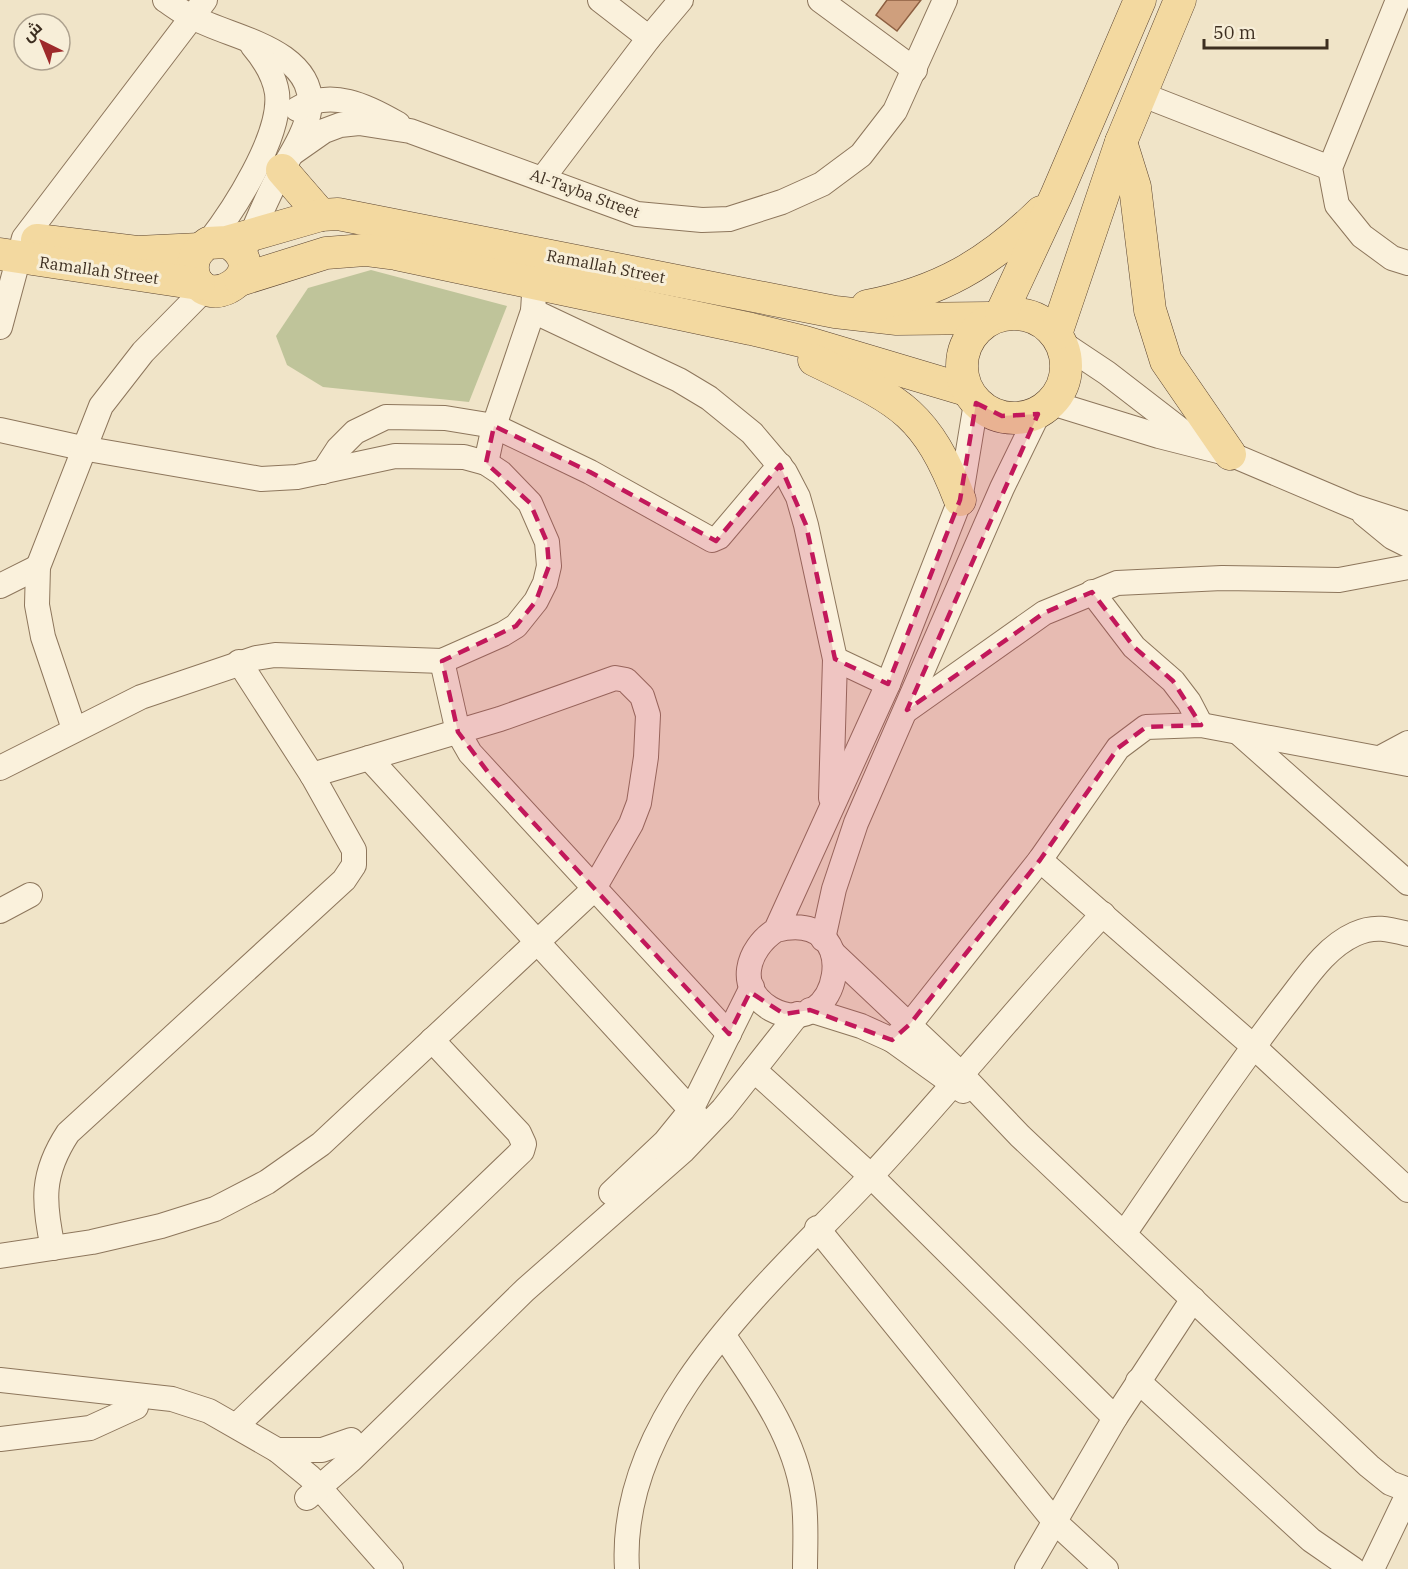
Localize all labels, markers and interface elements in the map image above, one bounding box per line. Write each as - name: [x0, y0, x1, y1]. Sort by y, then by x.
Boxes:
- north arrow: [12, 12, 72, 72]
- scale bar: [1204, 12, 1327, 50]
- text: ش: [17, 17, 46, 45]
- text: 50 m: [1213, 21, 1256, 44]
- street label: Al-Tayba Street: [527, 164, 643, 222]
- street label: Ramallah Street: [545, 245, 667, 287]
- street label: Ramallah Street: [38, 252, 160, 288]

